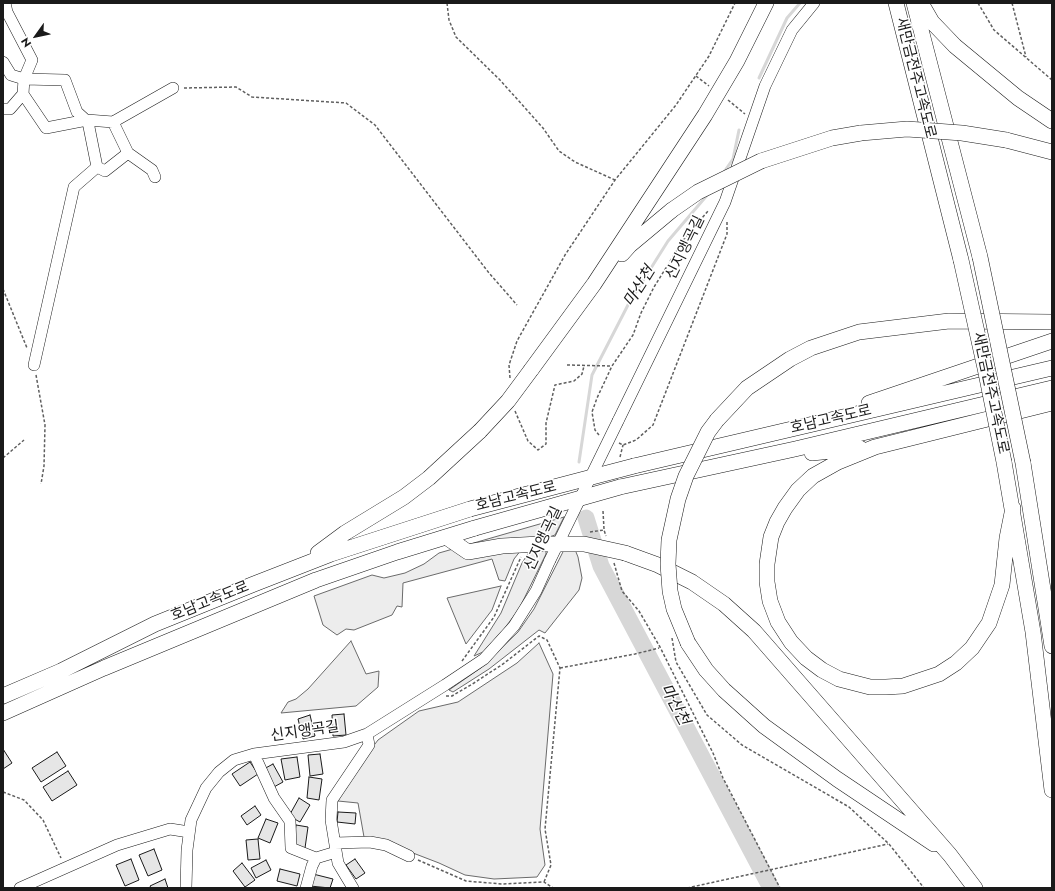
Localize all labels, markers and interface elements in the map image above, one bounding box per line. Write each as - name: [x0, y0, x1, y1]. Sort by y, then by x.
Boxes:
- north arrow: [16, 16, 56, 56]
- street label: 새만금전주고속도로: [891, 16, 939, 140]
- text: N: [17, 35, 35, 51]
- street label: 신지앵곡길: [663, 213, 709, 283]
- water label: 마산천: [620, 263, 660, 311]
- street label: 새만금전주고속도로: [968, 330, 1012, 456]
- street label: 호남고속도로: [789, 402, 873, 438]
- street label: 호남고속도로: [474, 478, 558, 516]
- street label: 신지앵곡길: [521, 504, 567, 574]
- street label: 호남고속도로: [168, 578, 252, 626]
- water label: 마산천: [655, 681, 693, 729]
- street label: 신지앵곡길: [270, 718, 340, 746]

